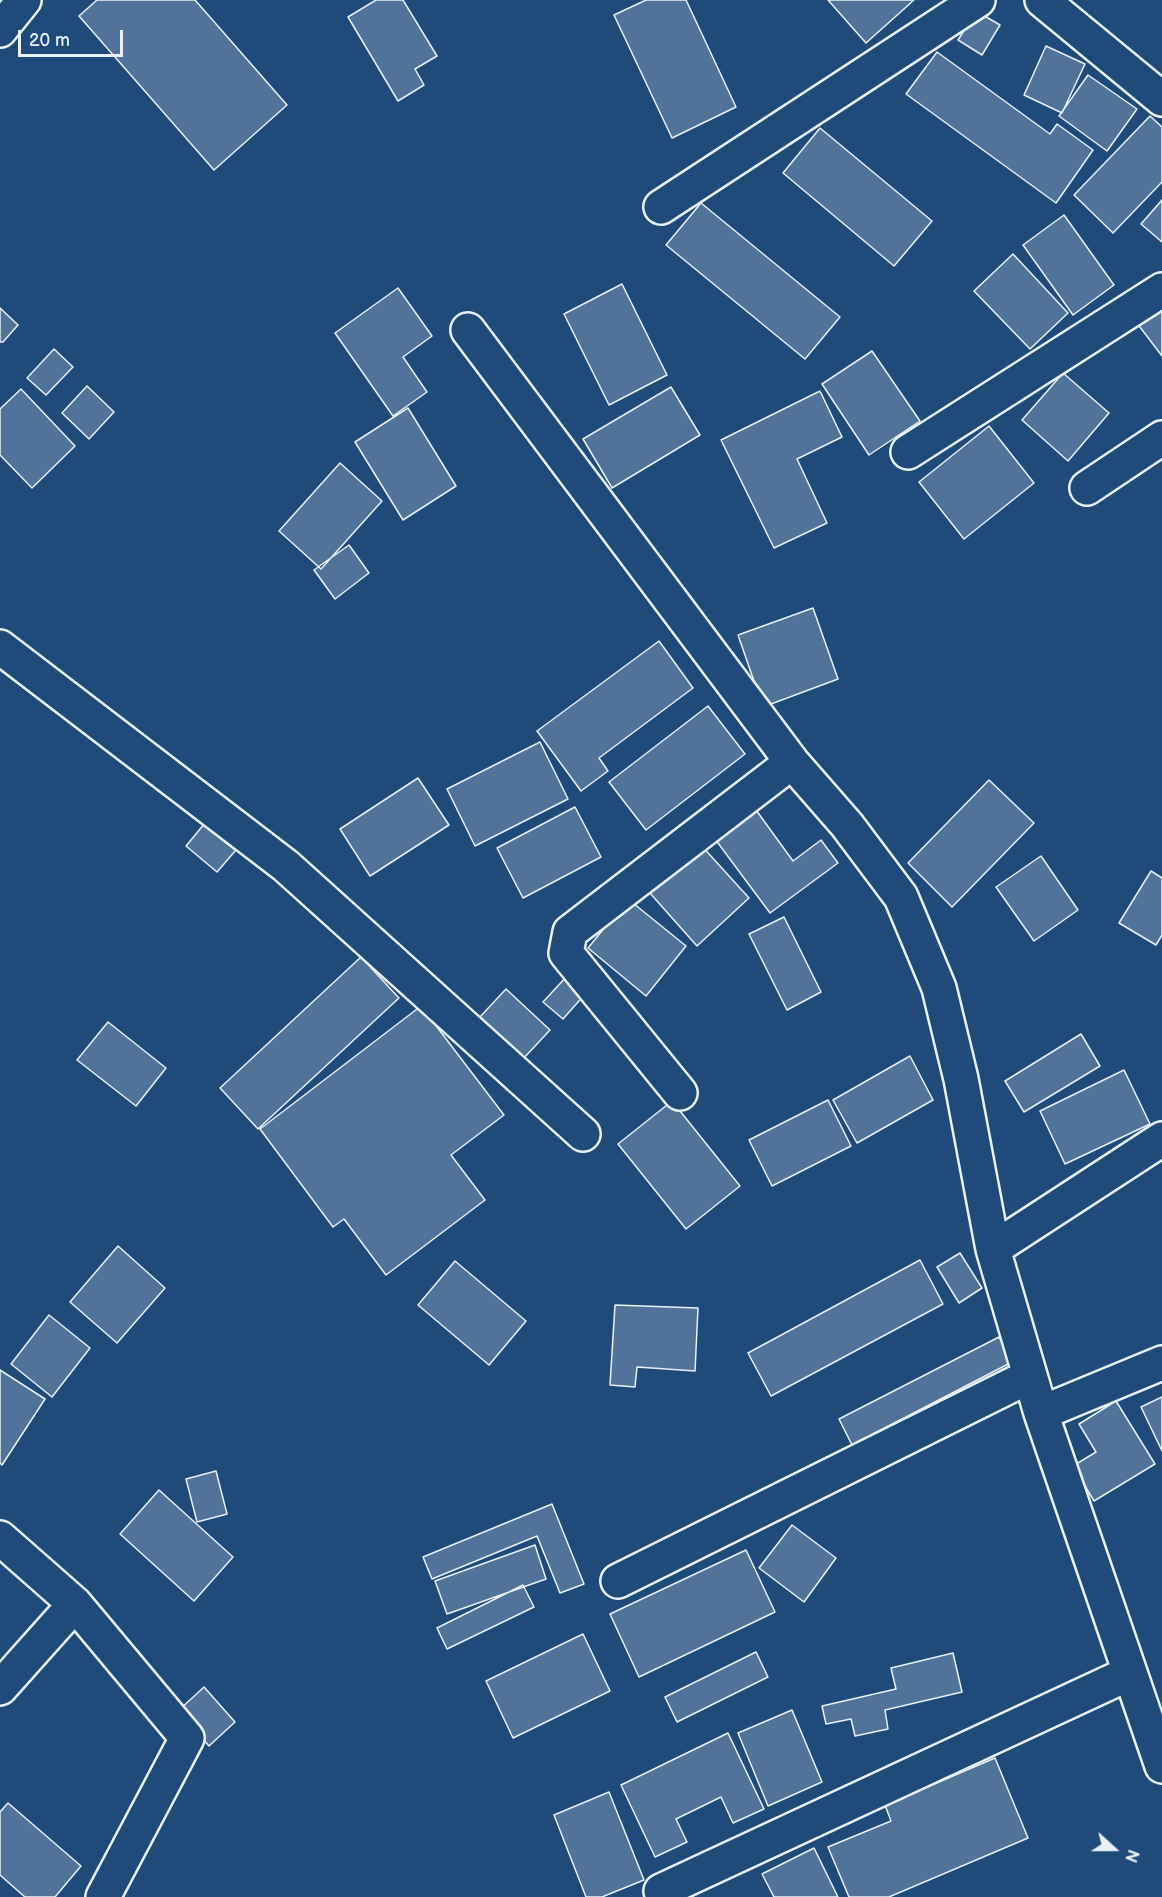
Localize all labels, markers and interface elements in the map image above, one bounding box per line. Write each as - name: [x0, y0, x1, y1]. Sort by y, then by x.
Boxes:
- scale bar: [21, 18, 126, 56]
- text: 20 m: [29, 30, 70, 51]
- north arrow: [1084, 1819, 1144, 1879]
- text: N: [1120, 1847, 1142, 1865]

